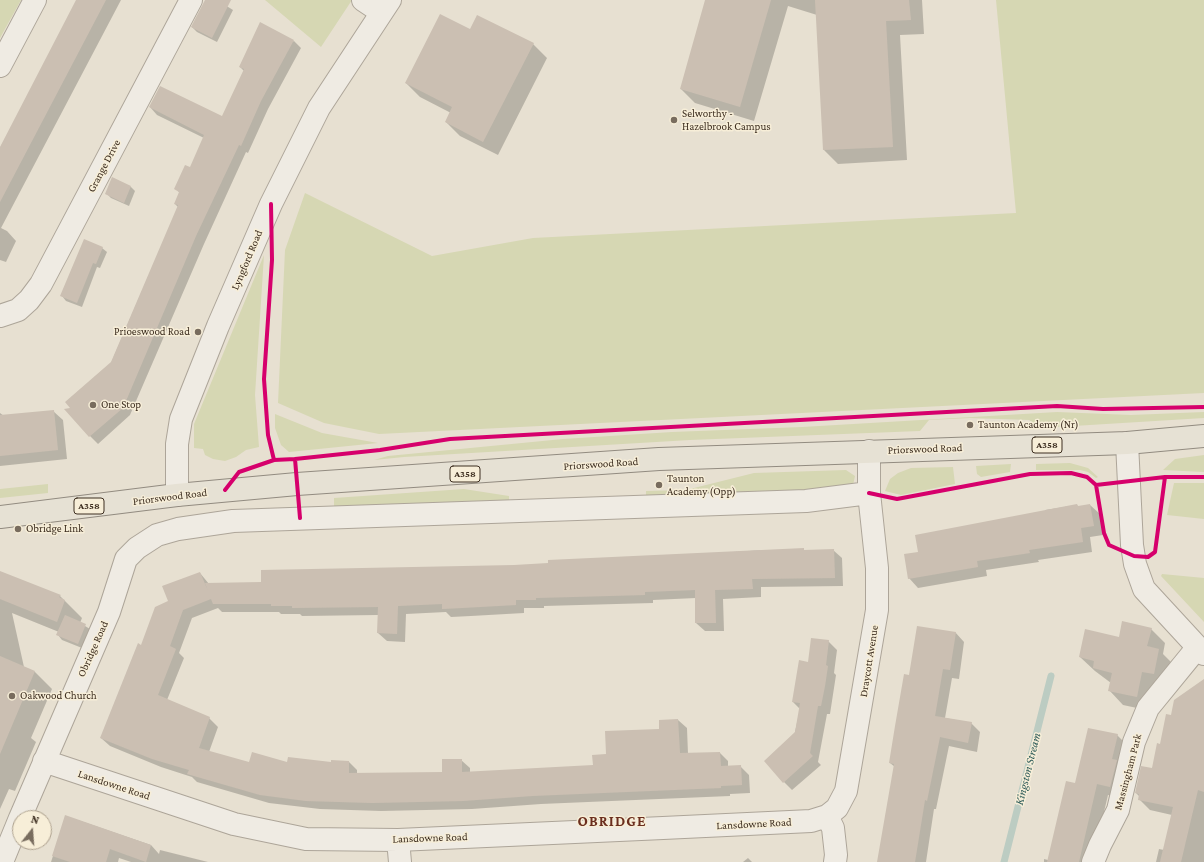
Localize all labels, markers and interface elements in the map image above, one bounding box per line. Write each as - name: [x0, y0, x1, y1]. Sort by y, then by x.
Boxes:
- place label: Selworthy - Hazelbrook Campus: [682, 107, 771, 133]
- marker: Selworthy - Hazelbrook Campus: [669, 115, 679, 125]
- street label: Grange Drive: [85, 137, 123, 195]
- street label: Lyngford Road: [228, 228, 266, 292]
- place label: Prioeswood Road: [114, 325, 190, 339]
- marker: Prioeswood Road: [193, 327, 203, 337]
- place label: One Stop: [101, 398, 141, 412]
- marker: One Stop: [88, 400, 98, 410]
- place label: Taunton Academy (Nr): [978, 418, 1079, 432]
- marker: Taunton Academy (Nr): [965, 420, 975, 430]
- road number: A358: [1032, 437, 1062, 453]
- street label: Priorswood Road: [887, 441, 963, 457]
- street label: Priorswood Road: [563, 455, 639, 473]
- road number: A358: [450, 466, 480, 482]
- place label: Taunton Academy (Opp): [667, 472, 736, 498]
- marker: Taunton Academy (Opp): [654, 480, 664, 490]
- street label: Priorswood Road: [132, 486, 208, 508]
- road number: A358: [74, 498, 104, 514]
- place label: Obridge Link: [26, 522, 83, 536]
- marker: Obridge Link: [13, 524, 23, 534]
- street label: Obridge Road: [75, 619, 111, 679]
- street label: Draycott Avenue: [857, 624, 881, 698]
- place label: Oakwood Church: [20, 689, 97, 703]
- marker: Oakwood Church: [7, 691, 17, 701]
- water label: Kingston Stream: [1012, 731, 1044, 807]
- street label: Massingham Park: [1111, 732, 1145, 812]
- street label: Lansdowne Road: [76, 767, 152, 803]
- north arrow: [12, 810, 52, 850]
- district label: OBRIDGE: [578, 812, 646, 830]
- text: N: [30, 813, 41, 826]
- street label: Lansdowne Road: [716, 815, 792, 833]
- street label: Lansdowne Road: [392, 830, 468, 846]

